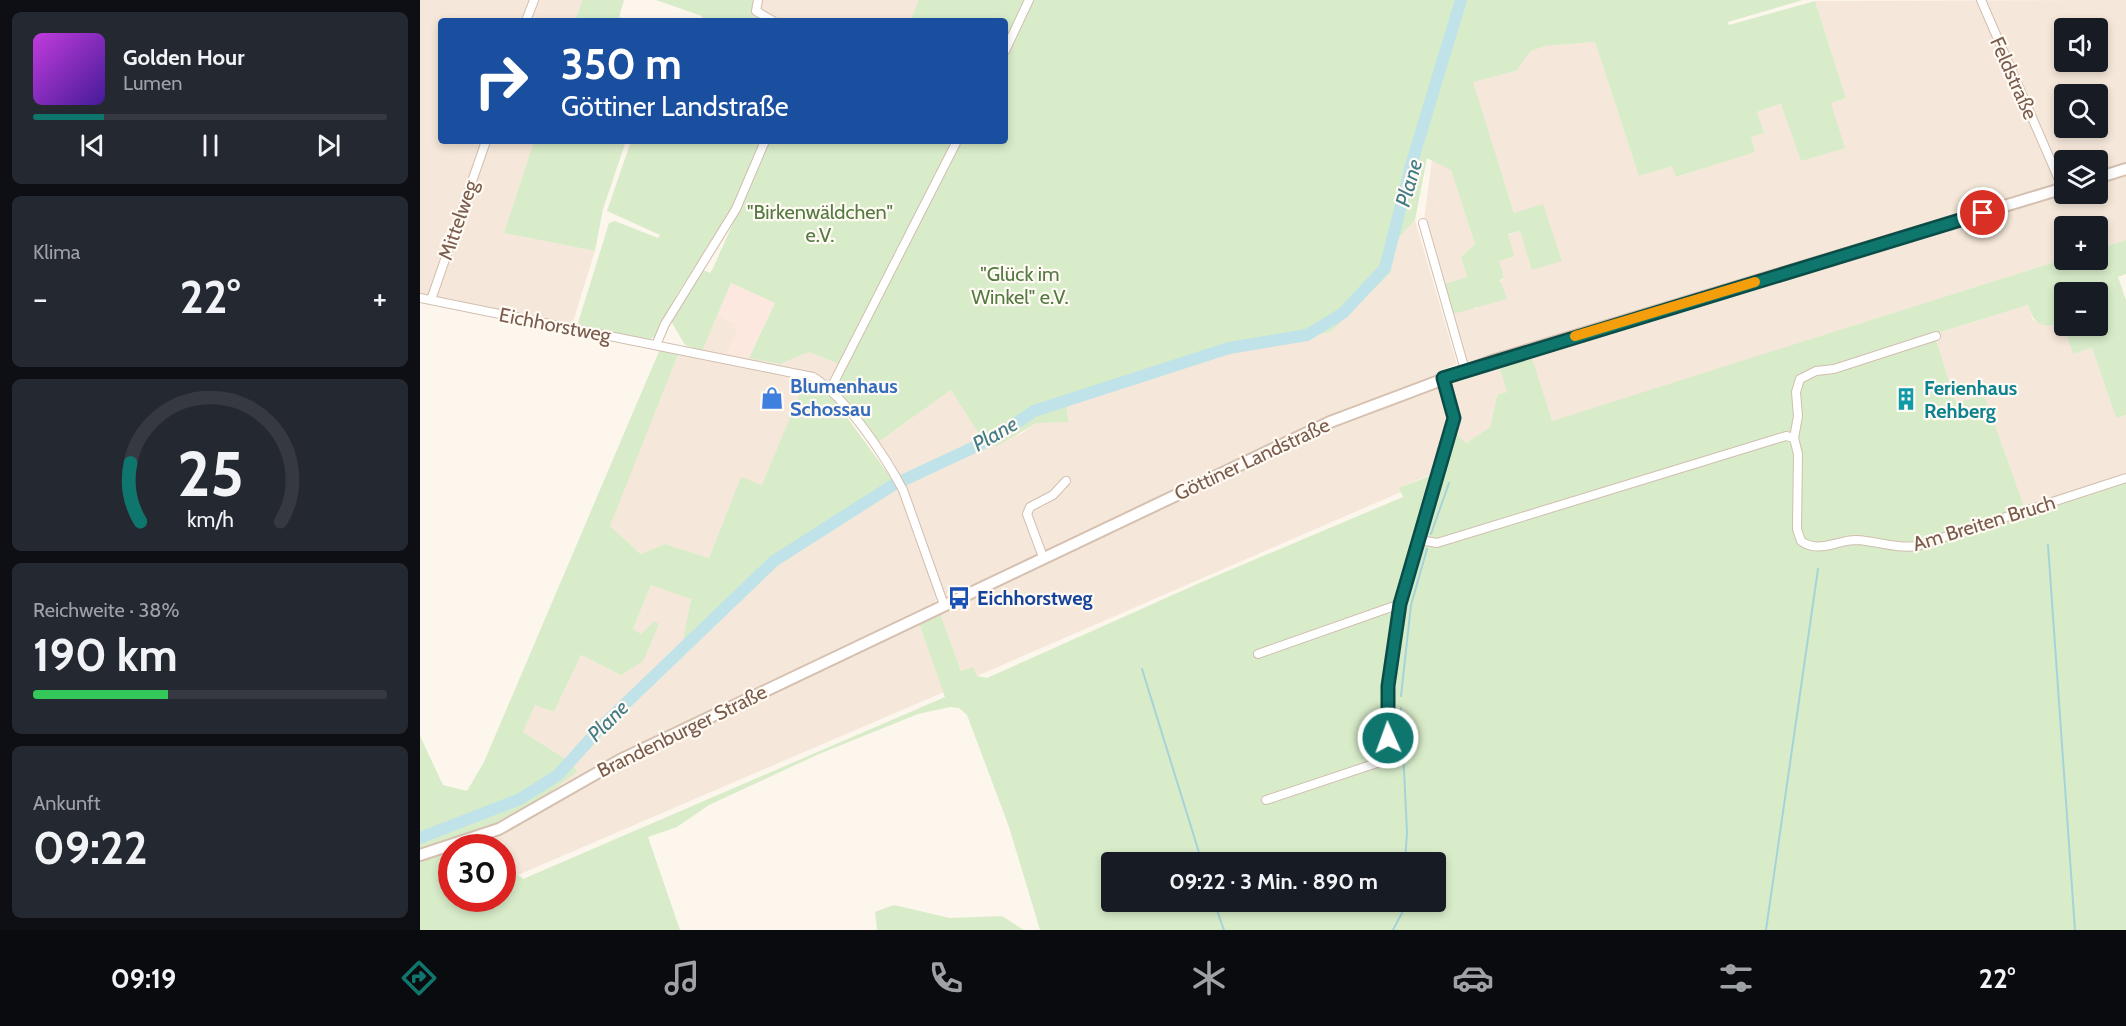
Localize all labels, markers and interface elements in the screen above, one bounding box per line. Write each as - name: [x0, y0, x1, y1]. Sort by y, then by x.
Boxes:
- map controls: [2054, 18, 2108, 336]
- button: sound: [2054, 18, 2108, 72]
- street label: Feldstraße: [1985, 33, 2043, 123]
- text: 350 m: [561, 38, 682, 90]
- icon: right: [462, 42, 540, 120]
- text: Golden Hour: [123, 44, 244, 71]
- text: Lumen: [123, 71, 182, 95]
- button: search: [2054, 84, 2108, 138]
- text: Göttiner Landstraße: [561, 90, 789, 123]
- icon: previous: [76, 129, 109, 162]
- icon: pause: [194, 129, 227, 162]
- icon: next: [312, 129, 345, 162]
- button: layers: [2054, 150, 2108, 204]
- water label: Plane: [1390, 156, 1427, 209]
- street label: Mittelweg: [433, 176, 483, 263]
- pin: [1957, 187, 2008, 238]
- icon: arrive: [1966, 196, 1999, 229]
- park label: "Birkenwäldchen" e.V.: [747, 200, 893, 247]
- button: +: [2054, 216, 2108, 270]
- text: Klima: [33, 240, 80, 264]
- park label: "Glück im Winkel" e.V.: [971, 262, 1069, 309]
- text: 22°: [180, 270, 240, 324]
- text: −: [33, 278, 48, 318]
- text: +: [372, 278, 387, 318]
- button: −: [2054, 282, 2108, 336]
- street label: Eichhorstweg: [497, 302, 614, 348]
- place label: Blumenhaus Schossau: [790, 374, 898, 421]
- place label: Ferienhaus Rehberg: [1924, 376, 2017, 423]
- shop icon: Blumenhaus Schossau: [759, 385, 785, 411]
- building icon: Ferienhaus Rehberg: [1893, 386, 1919, 412]
- water label: Plane: [968, 411, 1022, 456]
- street label: Göttiner Landstraße: [1171, 413, 1333, 505]
- text: 25: [177, 436, 243, 512]
- street label: Am Breiten Bruch: [1910, 490, 2058, 556]
- text: km/h: [187, 506, 233, 532]
- bus stop icon: Eichhorstweg: [946, 585, 972, 611]
- place label: Eichhorstweg: [977, 586, 1093, 610]
- text: Reichweite · 38%: [33, 598, 179, 622]
- text: 190 km: [33, 628, 178, 682]
- street label: Brandenburger Straße: [593, 680, 771, 782]
- water label: Plane: [582, 695, 634, 746]
- position arrow: [1356, 706, 1420, 770]
- text: Ankunft: [33, 791, 100, 815]
- text: 09:22: [33, 821, 148, 875]
- speed limit sign: 30: [438, 834, 516, 912]
- text: 09:22 · 3 Min. · 890 m: [1169, 868, 1378, 895]
- icon: directions: [398, 957, 440, 999]
- icon: music: [661, 957, 703, 999]
- icon: phone: [925, 957, 967, 999]
- icon: climate: [1188, 957, 1230, 999]
- icon: car: [1452, 957, 1494, 999]
- icon: filters: [1715, 957, 1757, 999]
- text: 09:19: [111, 962, 176, 995]
- text: 22°: [1979, 962, 2015, 995]

